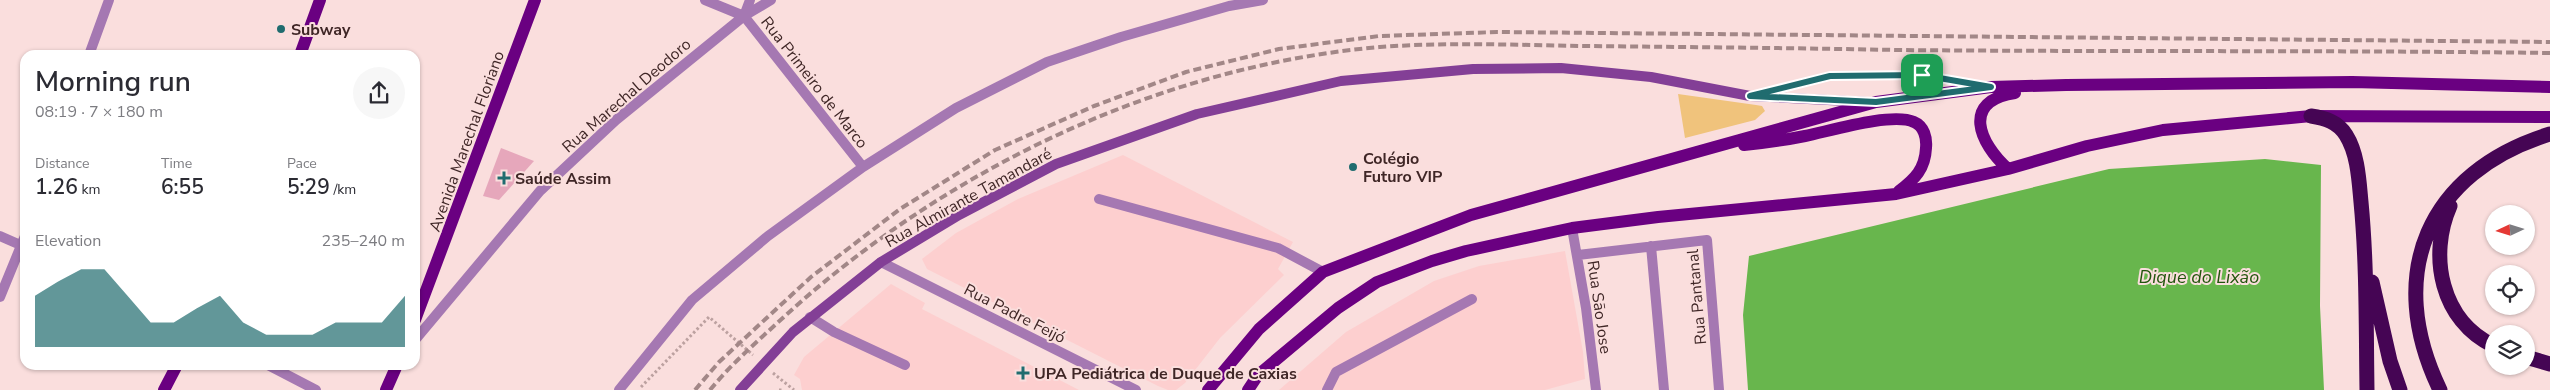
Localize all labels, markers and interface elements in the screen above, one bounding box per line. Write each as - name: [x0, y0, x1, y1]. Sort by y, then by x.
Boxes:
- street label: Rua Primeiro de Marco: [756, 12, 873, 153]
- place label: Subway: [291, 19, 351, 41]
- marker: Subway: [275, 23, 287, 35]
- street label: Rua Marechal Deodoro: [557, 33, 696, 158]
- street label: Avenida Marechal Floriano: [424, 48, 510, 235]
- pin: [1901, 54, 1943, 96]
- icon: arrive: [1908, 61, 1936, 89]
- text: Morning run: [35, 63, 191, 101]
- button: share: [353, 67, 405, 119]
- text: 08:19 · 7 × 180 m: [35, 101, 163, 123]
- street label: Rua Almirante Tamandaré: [881, 143, 1056, 253]
- place label: Colégio Futuro VIP: [1363, 148, 1442, 188]
- text: Distance: [35, 154, 89, 173]
- text: Time: [161, 154, 192, 173]
- text: Pace: [287, 154, 317, 173]
- marker: Colégio Futuro VIP: [1347, 161, 1359, 173]
- place label: Saúde Assim: [515, 168, 611, 190]
- marker: Saúde Assim: [497, 171, 511, 185]
- text: 1.26: [35, 173, 78, 201]
- text: 6:55: [161, 173, 204, 201]
- text: 5:29: [287, 173, 330, 201]
- text: km: [78, 180, 100, 199]
- text: /km: [330, 180, 356, 199]
- north arrow: [2485, 205, 2535, 255]
- map controls: [2485, 205, 2535, 375]
- text: Elevation: [35, 230, 101, 252]
- text: 235–240 m: [322, 230, 405, 252]
- street label: Rua Pantanal: [1682, 248, 1712, 346]
- street label: Rua Sāo Jose: [1582, 259, 1616, 355]
- water label: Dique do Lixão: [2139, 265, 2259, 289]
- button: locate: [2485, 265, 2535, 315]
- street label: Rua Padre Feijó: [960, 279, 1069, 349]
- button: layers: [2485, 325, 2535, 375]
- place label: UPA Pediátrica de Duque de Caxias: [1034, 363, 1297, 385]
- marker: UPA Pediátrica de Duque de Caxias: [1016, 366, 1030, 380]

